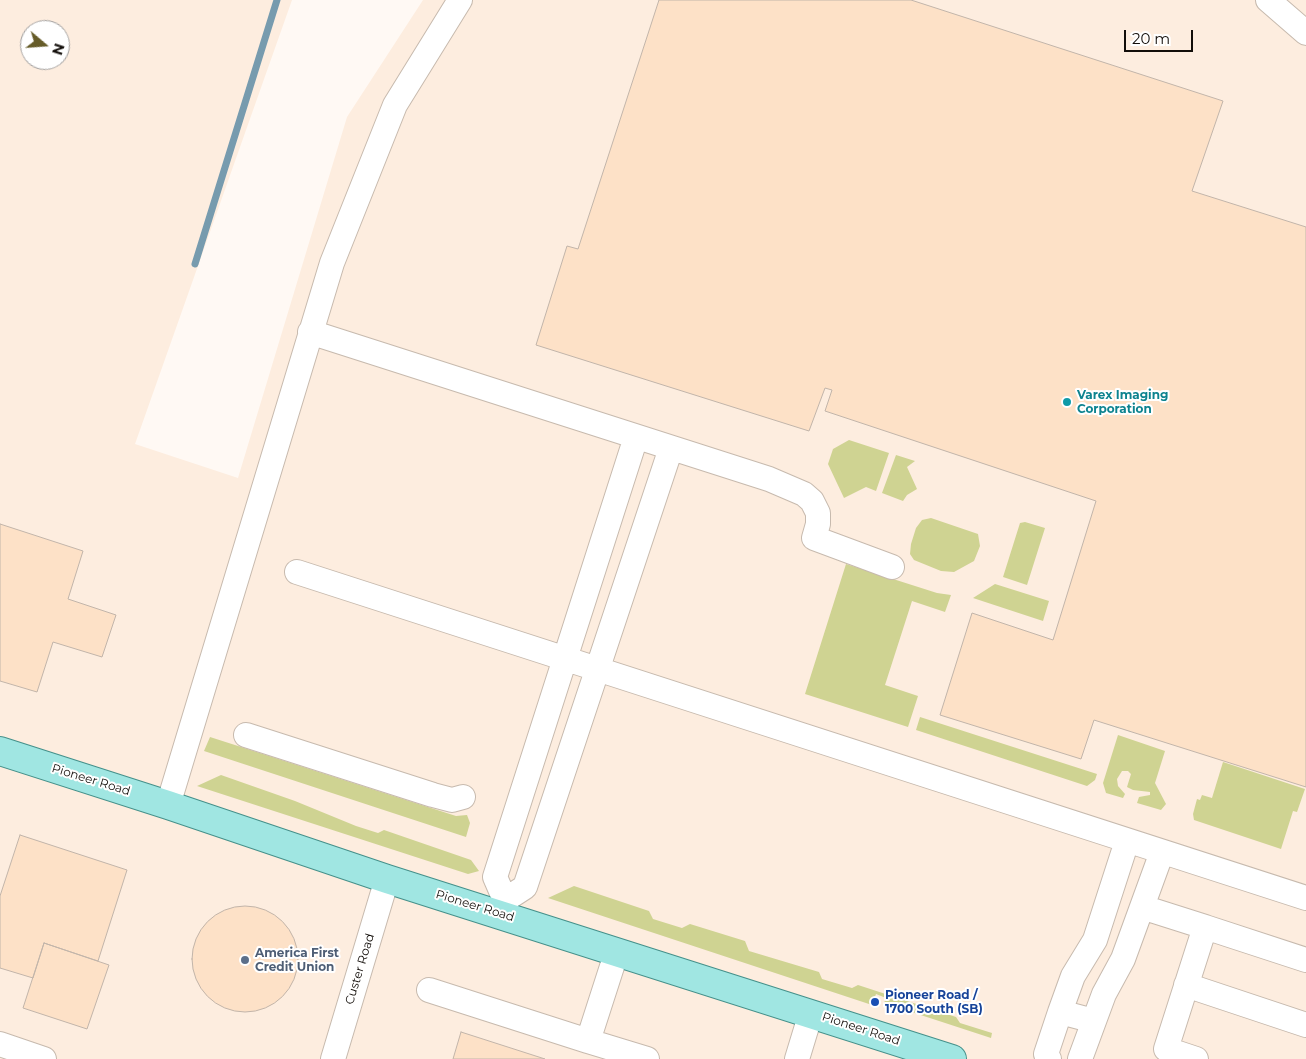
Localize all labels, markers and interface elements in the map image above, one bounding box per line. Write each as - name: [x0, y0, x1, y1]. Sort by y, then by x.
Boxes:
- north arrow: [20, 20, 70, 70]
- scale bar: [1126, 20, 1195, 52]
- text: 20 m: [1132, 29, 1170, 48]
- text: N: [48, 41, 69, 57]
- place label: Varex Imaging Corporation: [1077, 388, 1168, 416]
- marker: Varex Imaging Corporation: [1061, 396, 1073, 408]
- street label: Pioneer Road: [50, 761, 132, 799]
- street label: Pioneer Road: [434, 887, 516, 925]
- street label: Custer Road: [342, 932, 378, 1006]
- place label: America First Credit Union: [255, 946, 339, 974]
- marker: America First Credit Union: [239, 954, 251, 966]
- place label: Pioneer Road / 1700 South (SB): [885, 988, 983, 1016]
- marker: Pioneer Road / 1700 South (SB): [869, 996, 881, 1008]
- street label: Pioneer Road: [820, 1010, 902, 1048]

